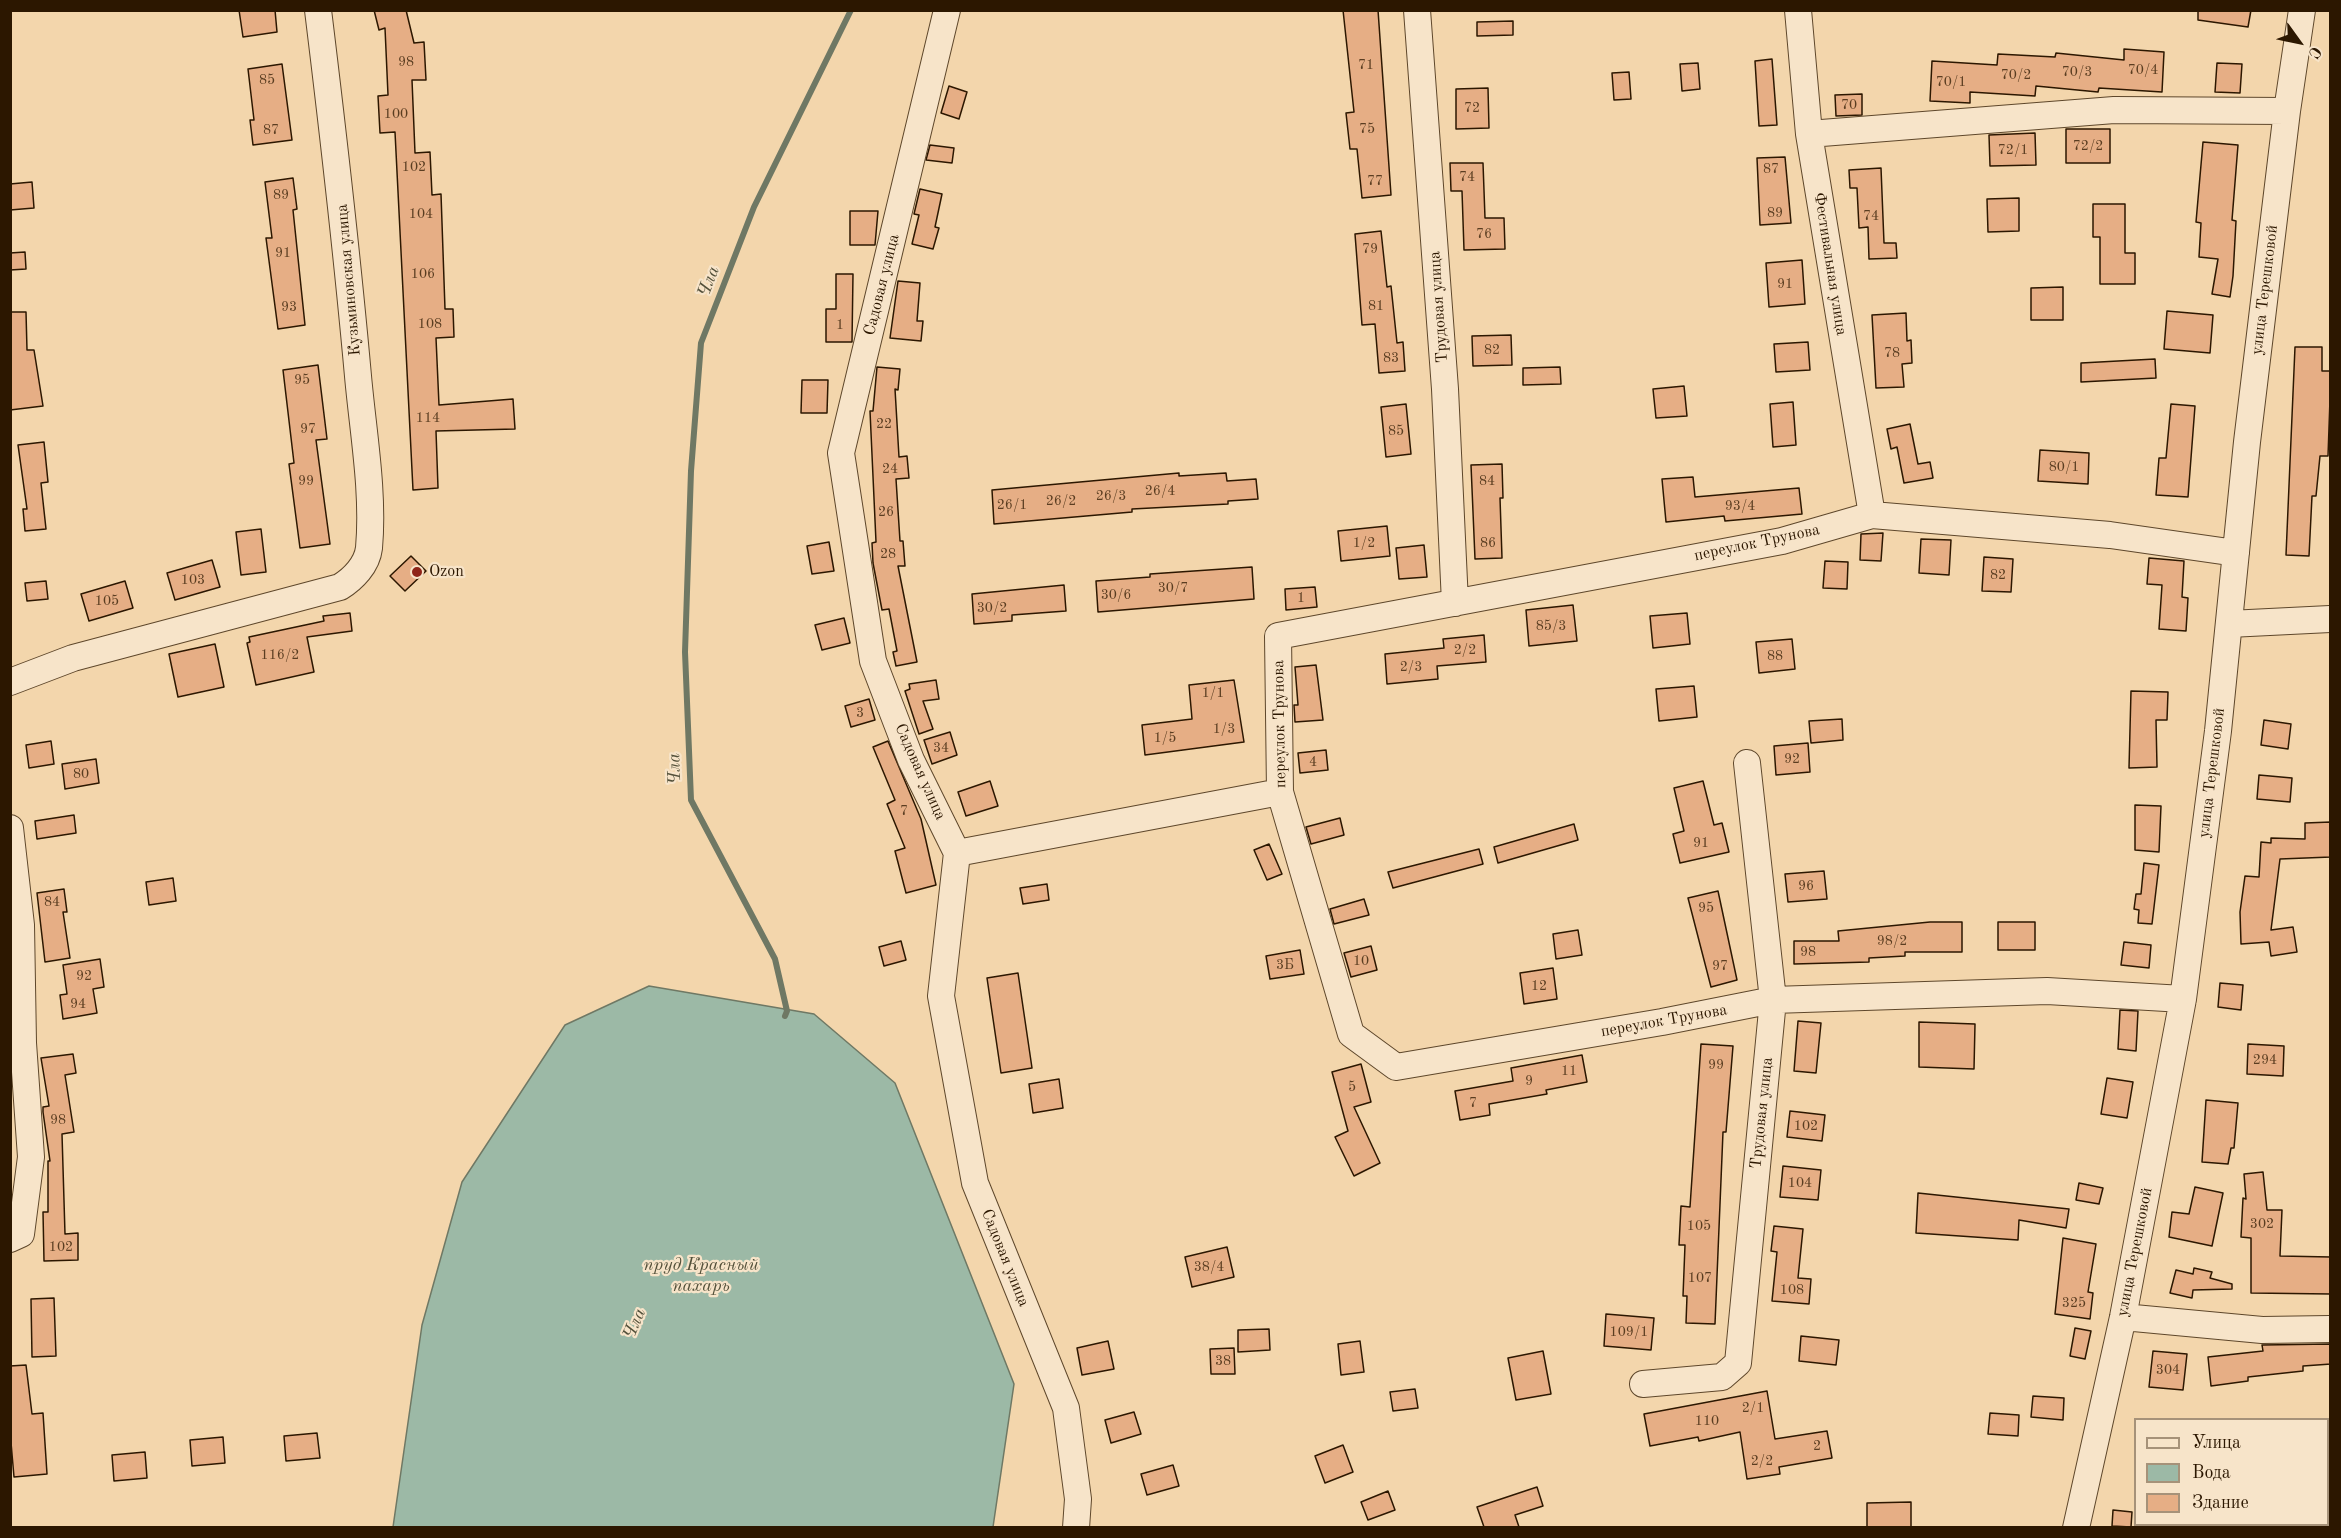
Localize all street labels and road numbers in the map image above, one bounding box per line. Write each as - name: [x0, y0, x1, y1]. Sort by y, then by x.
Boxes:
- street label: Фестивальная улица: [1809, 191, 1851, 337]
- street label: Кузьминовская улица: [333, 203, 365, 357]
- street label: улица Терешковой: [2247, 224, 2283, 356]
- street label: Садовая улица: [860, 232, 904, 338]
- street label: Трудовая улица: [1426, 250, 1452, 364]
- street label: переулок Трунова: [1692, 520, 1822, 566]
- street label: переулок Трунова: [1269, 660, 1291, 788]
- street label: улица Терешковой: [2194, 707, 2230, 839]
- street label: Садовая улица: [890, 721, 950, 823]
- street label: переулок Трунова: [1599, 1000, 1729, 1042]
- street label: Трудовая улица: [1747, 1056, 1777, 1170]
- street label: улица Терешковой: [2113, 1186, 2157, 1318]
- street label: Садовая улица: [977, 1206, 1033, 1310]

